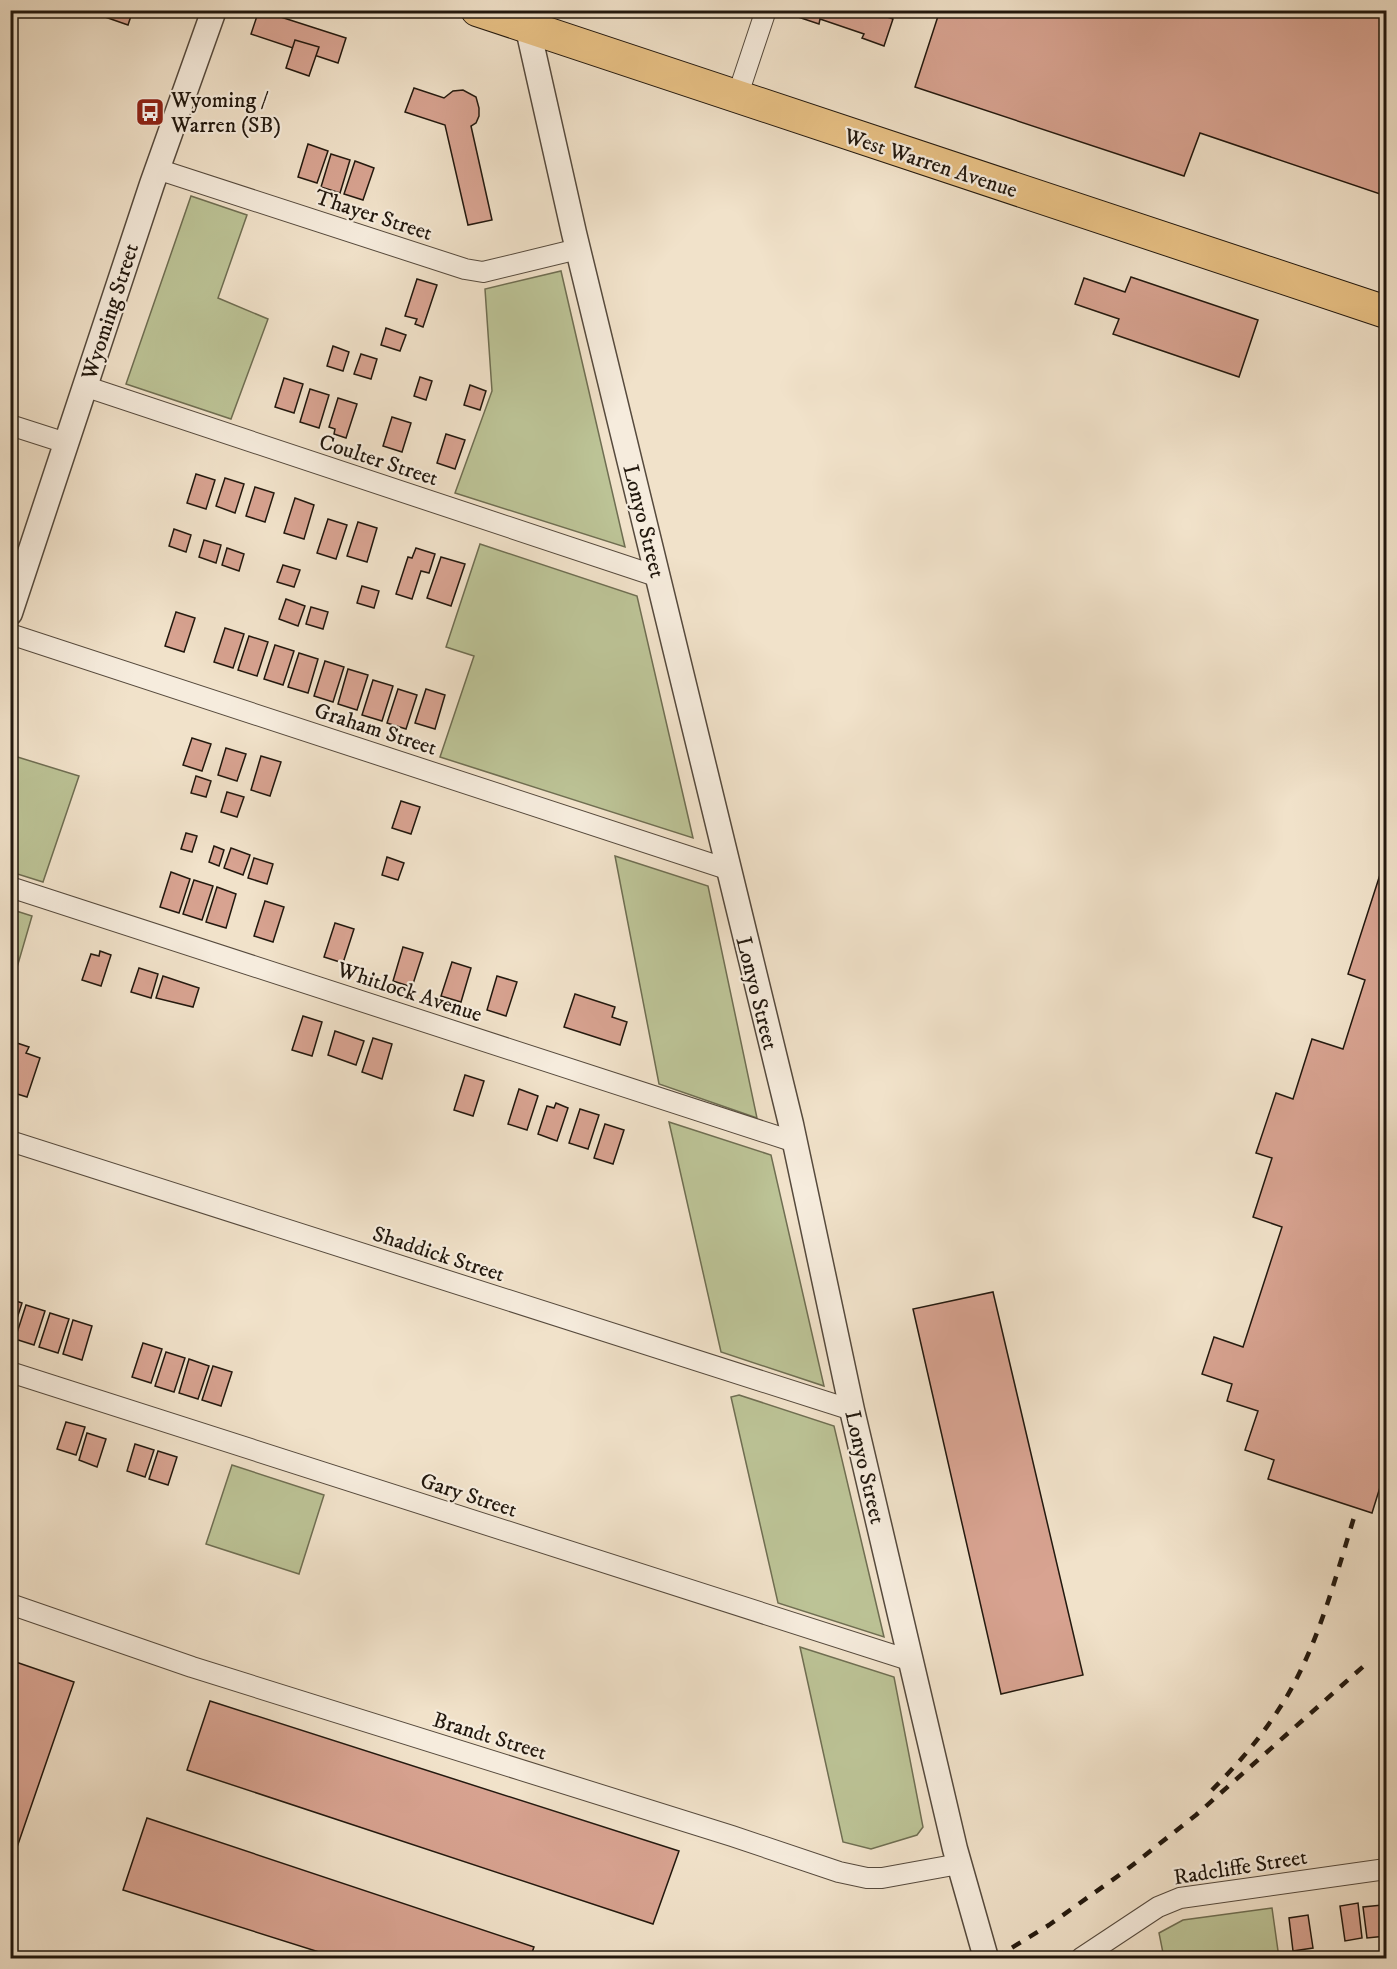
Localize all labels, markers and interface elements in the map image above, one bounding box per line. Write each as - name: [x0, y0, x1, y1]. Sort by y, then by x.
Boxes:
- place label: Wyoming / Warren (SB): [170, 87, 281, 139]
- bus stop icon: Wyoming / Warren (SB): [134, 96, 166, 128]
- street label: West Warren Avenue: [840, 122, 1021, 204]
- street label: Thayer Street: [311, 184, 436, 247]
- street label: Wyoming Street: [75, 240, 145, 384]
- street label: Coulter Street: [316, 428, 441, 492]
- street label: Lonyo Street: [616, 462, 671, 581]
- street label: Graham Street: [311, 697, 440, 762]
- street label: Lonyo Street: [729, 934, 784, 1053]
- street label: Whitlock Avenue: [333, 956, 485, 1029]
- street label: Shaddick Street: [369, 1220, 508, 1288]
- street label: Lonyo Street: [838, 1408, 891, 1527]
- street label: Gary Street: [417, 1467, 520, 1524]
- street label: Brandt Street: [429, 1706, 550, 1767]
- street label: Radcliffe Street: [1172, 1844, 1309, 1891]

